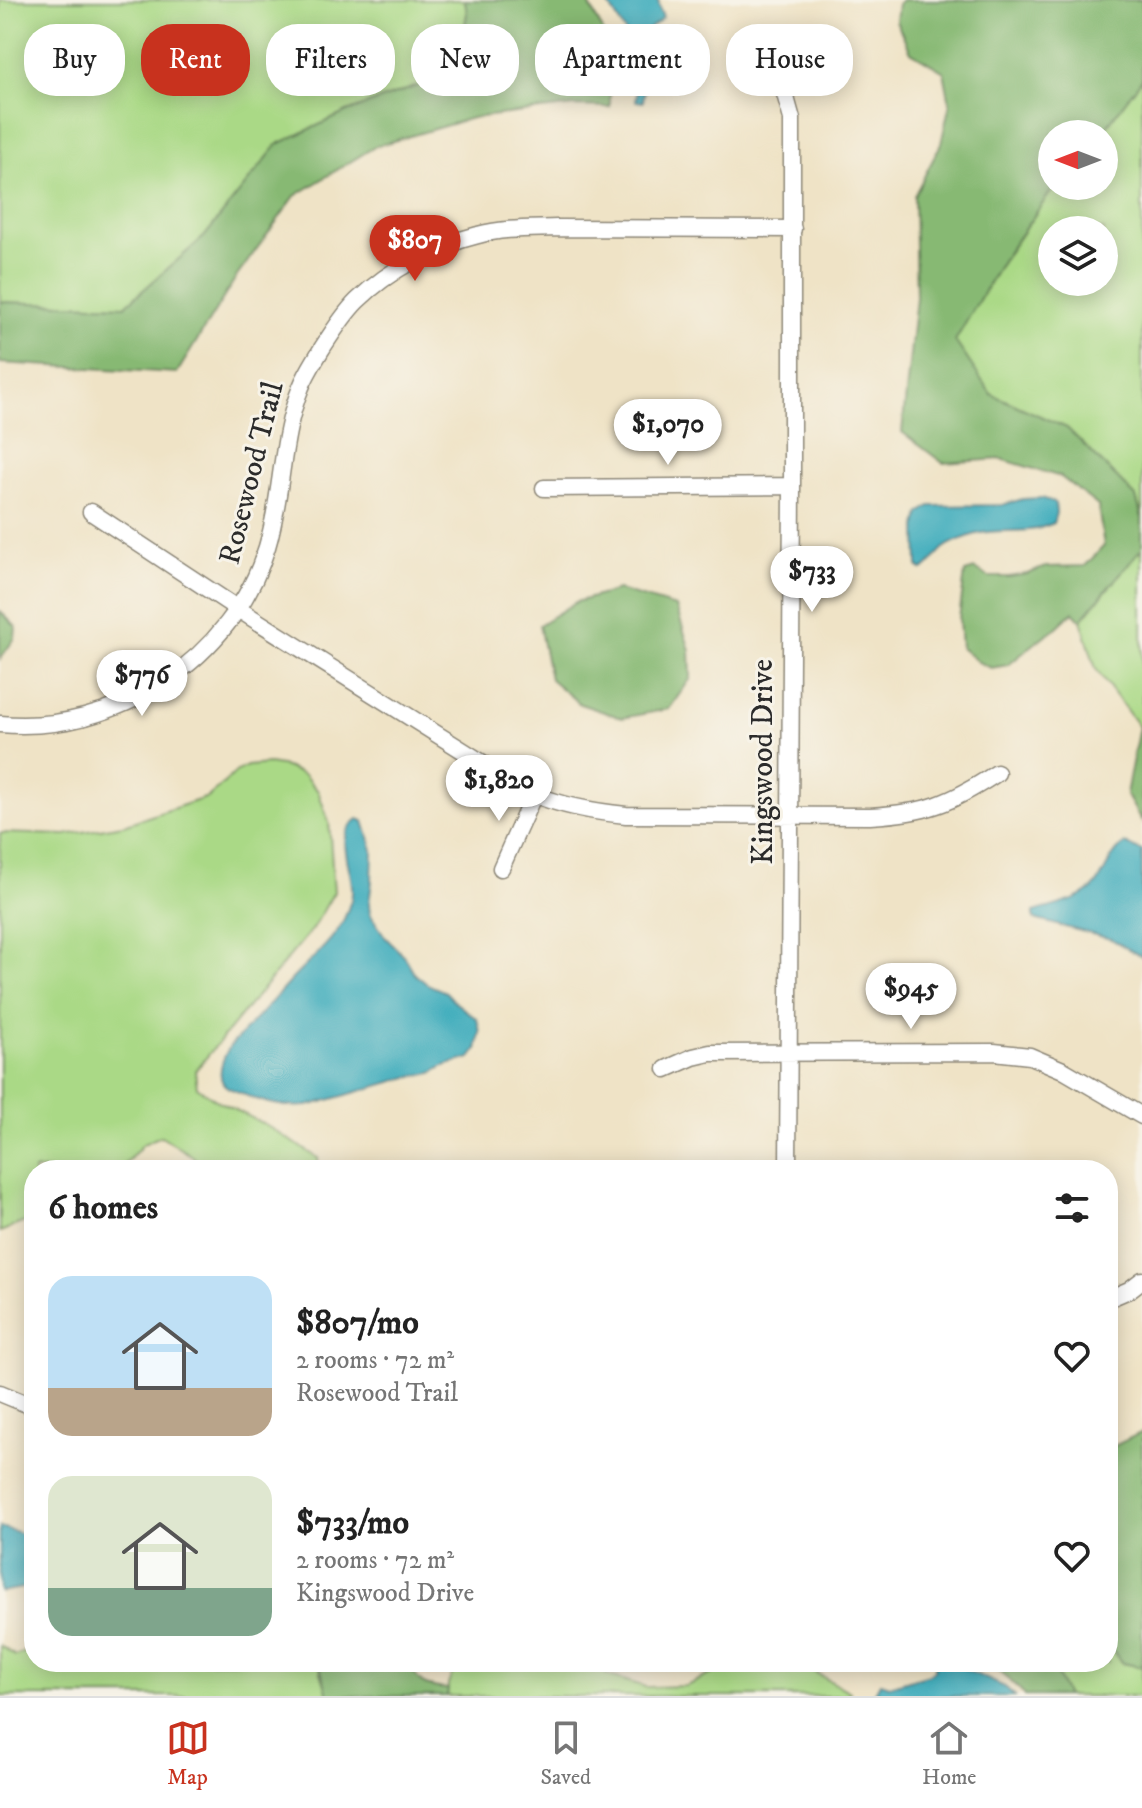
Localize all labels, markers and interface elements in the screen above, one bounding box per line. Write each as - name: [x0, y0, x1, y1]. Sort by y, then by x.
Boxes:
- chip: Buy: [24, 24, 125, 96]
- chip: Rent: [141, 24, 250, 96]
- chip: Filters: [266, 24, 395, 96]
- chip: New: [411, 24, 519, 96]
- chip: Apartment: [535, 24, 710, 96]
- chip: House: [726, 24, 853, 96]
- north arrow: [1038, 120, 1118, 200]
- map controls: [1038, 120, 1118, 296]
- pin: $807: [368, 215, 462, 283]
- button: layers: [1038, 216, 1118, 296]
- text: $807: [388, 224, 442, 257]
- street label: Rosewood Trail: [211, 378, 293, 568]
- pin: $1,070: [603, 399, 733, 467]
- text: $1,070: [632, 408, 704, 441]
- pin: $733: [765, 546, 859, 614]
- text: $733: [788, 555, 836, 588]
- pin: $776: [95, 650, 189, 718]
- text: $776: [114, 659, 170, 692]
- street label: Kingswood Drive: [745, 659, 782, 865]
- pin: $1,820: [434, 755, 564, 823]
- text: $1,820: [464, 764, 534, 797]
- pin: $945: [864, 963, 958, 1031]
- text: $945: [884, 972, 938, 1005]
- icon: filters: [1050, 1186, 1094, 1230]
- text: 6 homes: [48, 1187, 158, 1229]
- text: $807/mo: [296, 1302, 419, 1344]
- icon: home: [112, 1308, 208, 1404]
- icon: heart: [1050, 1334, 1094, 1378]
- text: 2 rooms · 72 m²: [296, 1344, 454, 1377]
- text: Rosewood Trail: [296, 1377, 458, 1410]
- text: $733/mo: [296, 1502, 409, 1544]
- icon: home: [112, 1508, 208, 1604]
- icon: heart: [1050, 1534, 1094, 1578]
- text: 2 rooms · 72 m²: [296, 1544, 454, 1577]
- text: Kingswood Drive: [296, 1577, 474, 1610]
- tab: Map: [166, 1716, 210, 1791]
- tab: Saved: [541, 1716, 591, 1791]
- tab: Home: [922, 1716, 976, 1791]

